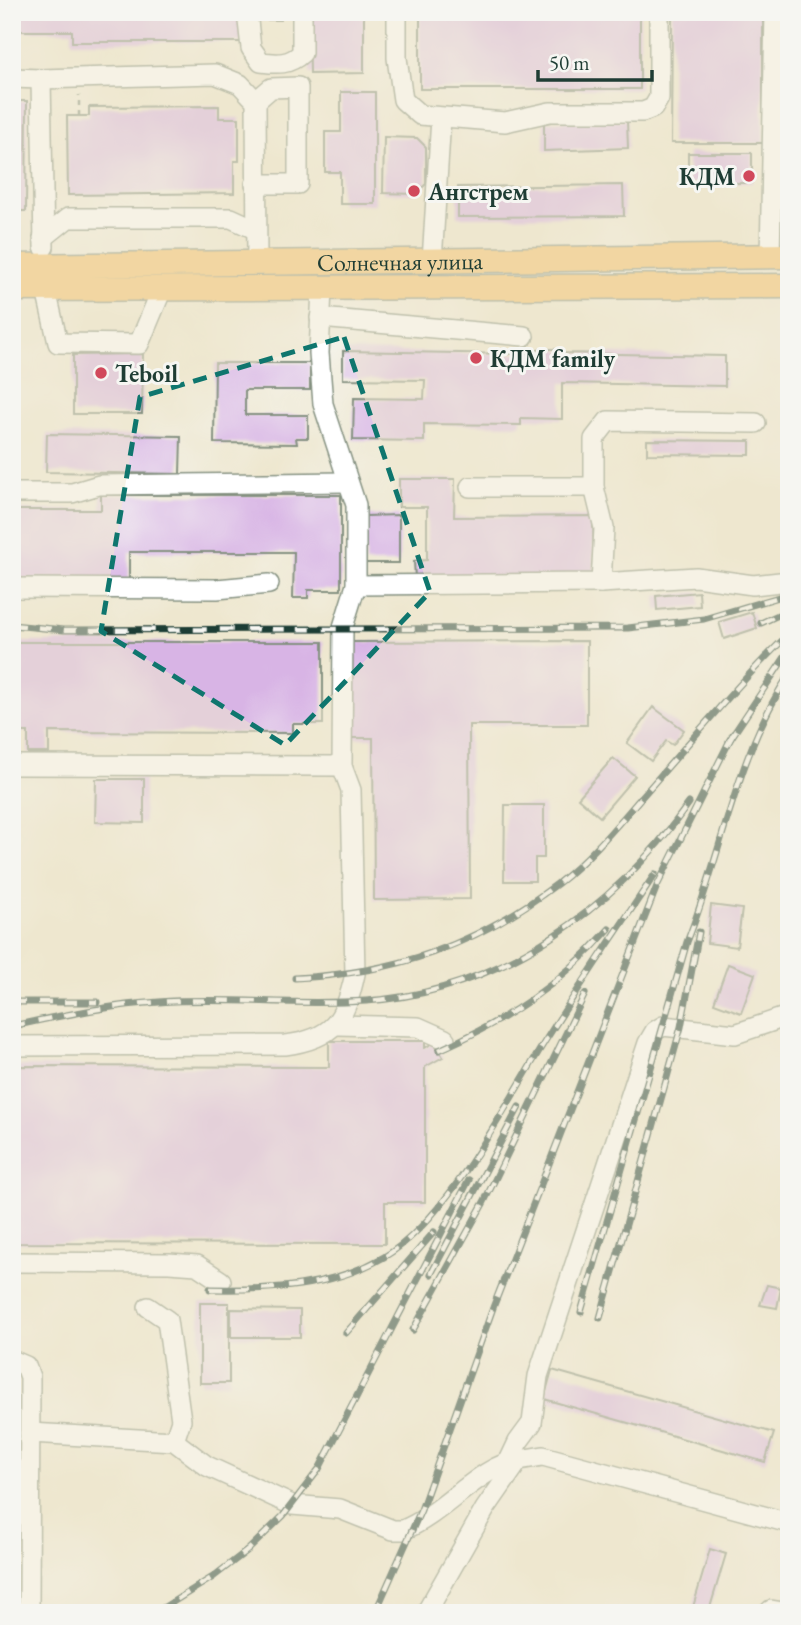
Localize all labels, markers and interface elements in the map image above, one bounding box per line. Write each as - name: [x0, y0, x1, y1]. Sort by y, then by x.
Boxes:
- scale bar: [538, 38, 652, 82]
- text: 50 m: [549, 49, 590, 76]
- place label: КДМ: [679, 161, 735, 192]
- marker: КДМ: [741, 168, 757, 184]
- place label: Ангстрем: [427, 176, 529, 207]
- marker: Ангстрем: [406, 183, 422, 199]
- street label: Солнечная улица: [317, 244, 484, 278]
- place label: КДМ family: [490, 343, 616, 375]
- marker: КДМ family: [468, 350, 484, 366]
- place label: Teboil: [115, 358, 178, 389]
- marker: Teboil: [93, 365, 109, 381]

